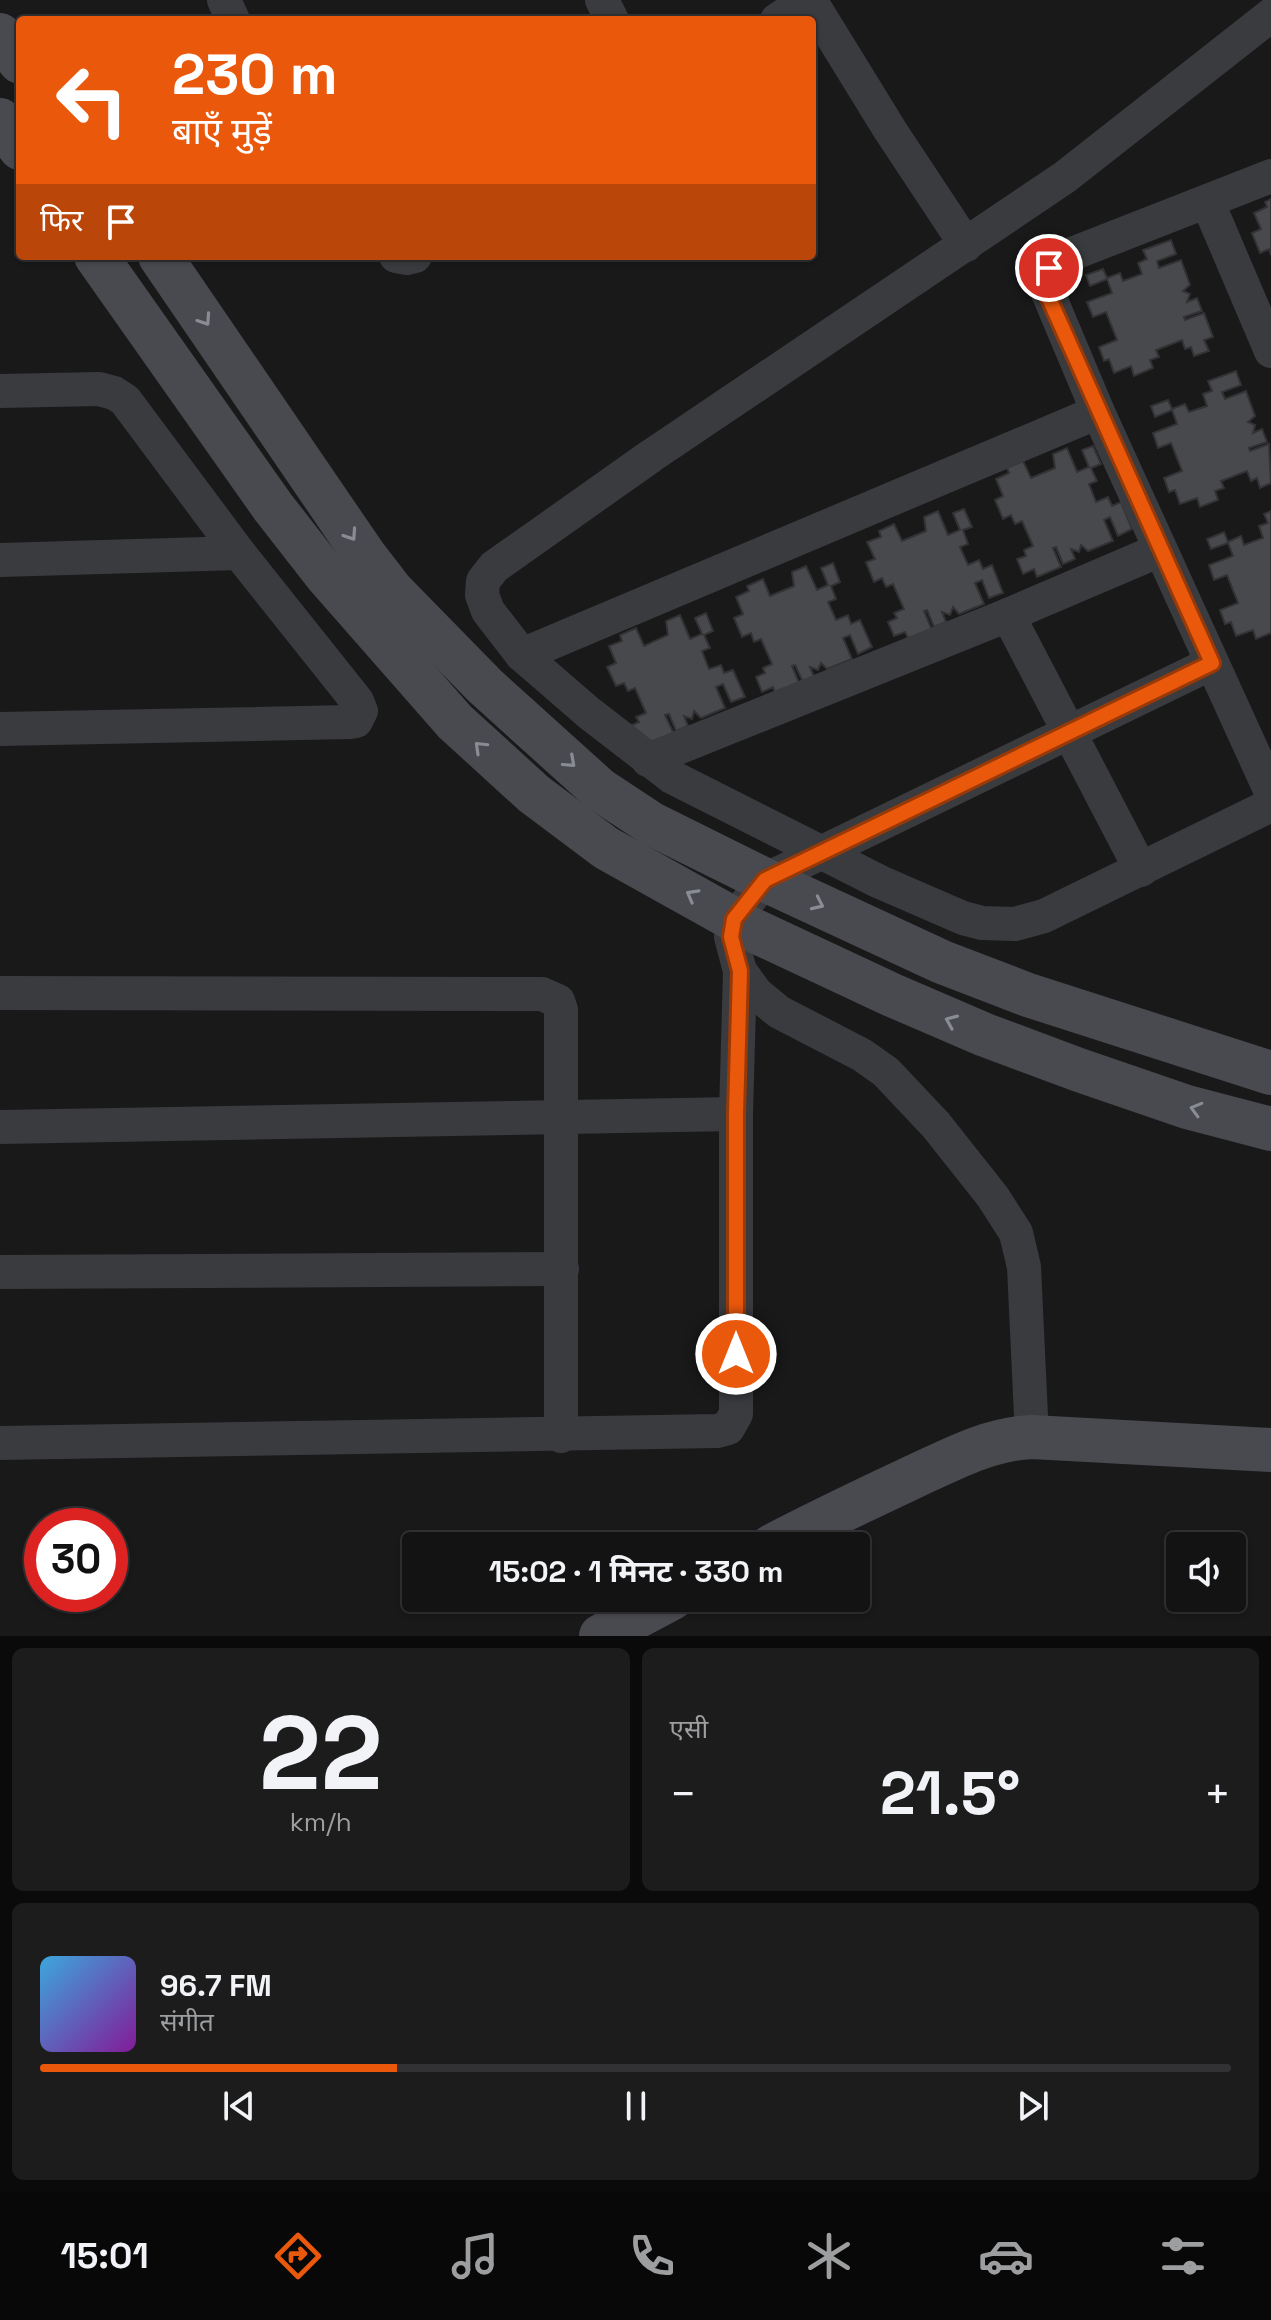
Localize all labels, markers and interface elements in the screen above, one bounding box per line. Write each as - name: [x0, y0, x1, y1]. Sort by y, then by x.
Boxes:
- text: 230 m: [172, 39, 338, 110]
- icon: left: [40, 48, 144, 152]
- text: बाएँ मुड़ें: [172, 109, 272, 155]
- icon: arrive: [99, 200, 143, 244]
- text: फिर: [40, 201, 83, 240]
- pin: [1015, 234, 1083, 302]
- icon: arrive: [1027, 246, 1071, 290]
- one-way arrow: [195, 312, 210, 326]
- one-way arrow: [341, 527, 356, 541]
- one-way arrow: [475, 742, 489, 756]
- one-way arrow: [560, 752, 575, 767]
- one-way arrow: [686, 889, 701, 905]
- one-way arrow: [810, 894, 824, 910]
- one-way arrow: [945, 1014, 959, 1030]
- one-way arrow: [1189, 1102, 1203, 1118]
- position arrow: [694, 1312, 778, 1396]
- speed limit sign: 30: [24, 1508, 128, 1612]
- map controls: [1166, 1532, 1246, 1612]
- button: sound: [1166, 1532, 1246, 1612]
- text: 15:02 · 1 मिनट · 330 m: [489, 1552, 783, 1591]
- text: 22: [259, 1687, 383, 1819]
- text: एसी: [670, 1712, 708, 1746]
- text: 21.5°: [880, 1755, 1020, 1832]
- text: −: [670, 1766, 697, 1822]
- text: +: [1204, 1766, 1231, 1822]
- text: km/h: [290, 1805, 352, 1839]
- text: 96.7 FM: [160, 1966, 272, 2005]
- text: संगीत: [160, 2005, 214, 2039]
- icon: previous: [217, 2084, 261, 2128]
- icon: pause: [614, 2084, 658, 2128]
- icon: next: [1011, 2084, 1055, 2128]
- icon: directions: [270, 2228, 326, 2284]
- icon: music: [447, 2228, 503, 2284]
- icon: phone: [624, 2228, 680, 2284]
- icon: climate: [801, 2228, 857, 2284]
- icon: car: [978, 2228, 1034, 2284]
- icon: filters: [1155, 2228, 1211, 2284]
- text: 15:01: [60, 2233, 149, 2279]

